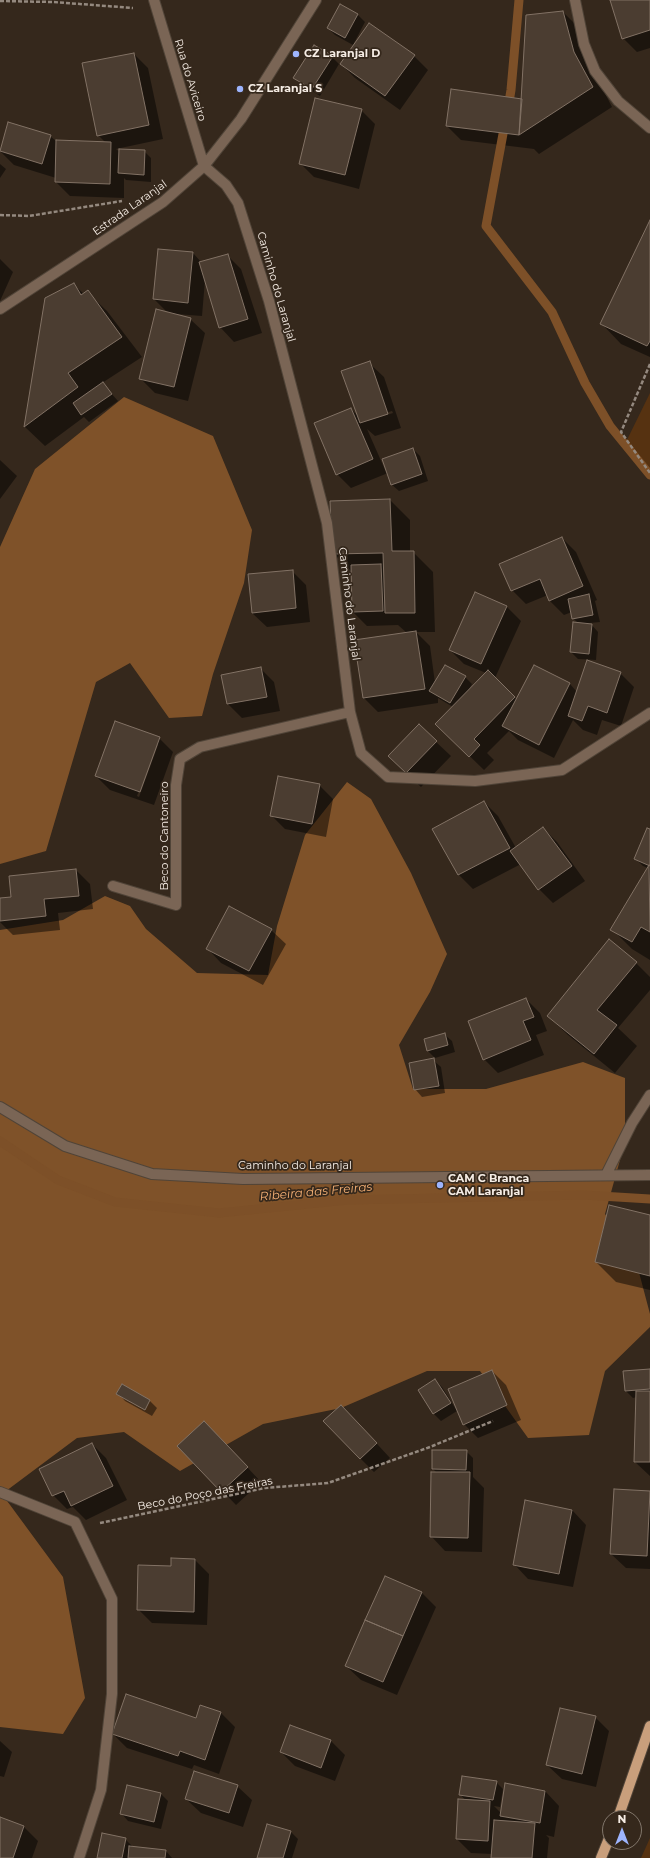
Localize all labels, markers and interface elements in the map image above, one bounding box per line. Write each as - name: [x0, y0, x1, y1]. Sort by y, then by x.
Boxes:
- street label: Rua do Aviceiro: [171, 37, 209, 123]
- place label: CZ Laranjal D: [304, 47, 380, 61]
- marker: CZ Laranjal D: [291, 49, 301, 59]
- place label: CZ Laranjal S: [248, 82, 322, 96]
- marker: CZ Laranjal S: [235, 84, 245, 94]
- street label: Estrada Laranjal: [90, 177, 170, 239]
- street label: Caminho do Laranjal: [254, 230, 298, 344]
- street label: Caminho do Laranjal: [335, 547, 363, 661]
- street label: Beco do Cantoneiro: [158, 781, 172, 891]
- street label: Caminho do Laranjal: [238, 1159, 352, 1173]
- place label: CAM C Branca CAM Laranjal: [448, 1172, 529, 1198]
- water label: Ribeira das Freiras: [259, 1180, 373, 1204]
- marker: CAM C Branca CAM Laranjal: [435, 1180, 445, 1190]
- street label: Beco do Poço das Freiras: [136, 1474, 274, 1514]
- north arrow: [602, 1810, 642, 1850]
- text: N: [618, 1812, 626, 1826]

